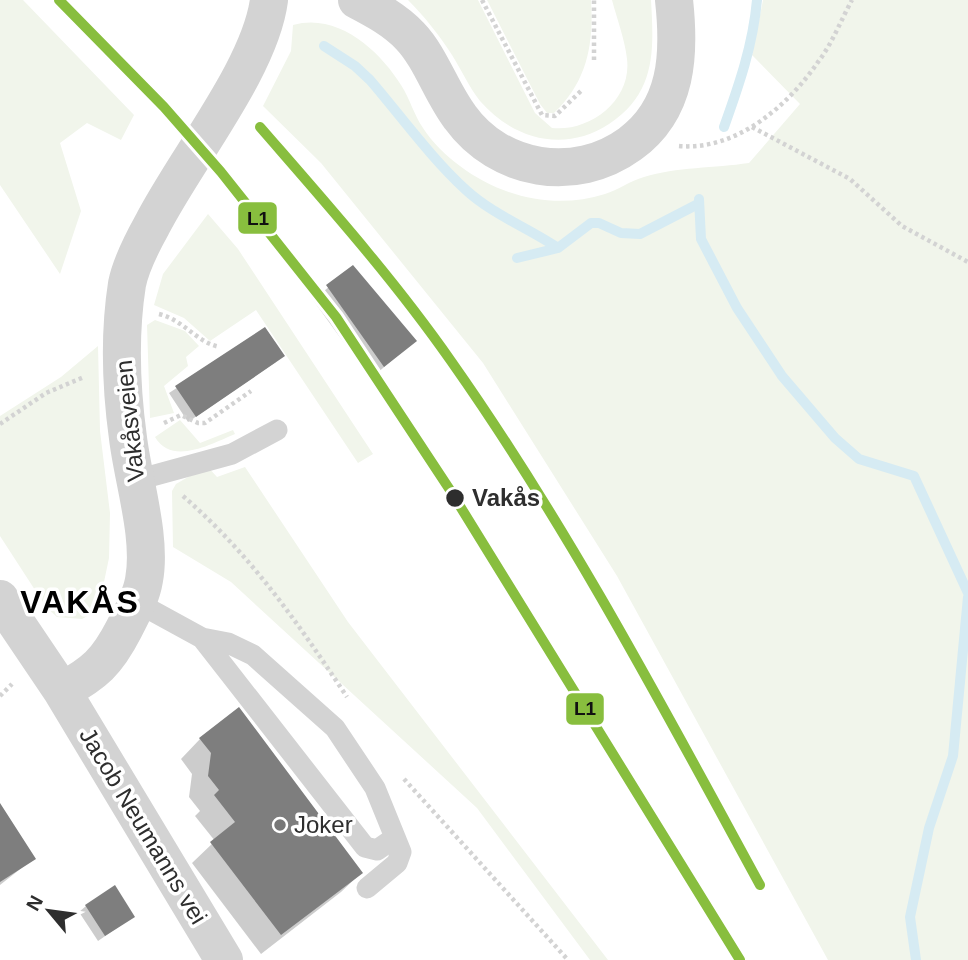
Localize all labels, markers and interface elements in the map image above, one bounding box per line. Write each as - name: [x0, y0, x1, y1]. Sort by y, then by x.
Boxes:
- line badge: L1: [237, 201, 278, 235]
- text: L1: [247, 208, 270, 229]
- street label: Vakåsveien: [110, 359, 149, 483]
- place label: Vakås: [472, 484, 540, 511]
- marker: Vakås: [444, 487, 466, 509]
- district label: VAKÅS: [20, 584, 140, 620]
- line badge: L1: [565, 692, 605, 726]
- text: L1: [574, 698, 597, 719]
- street label: Jacob Neumanns vei: [74, 723, 213, 929]
- place label: Joker: [294, 811, 353, 838]
- marker: Joker: [272, 817, 288, 833]
- north arrow: [14, 876, 84, 946]
- text: N: [22, 892, 47, 914]

